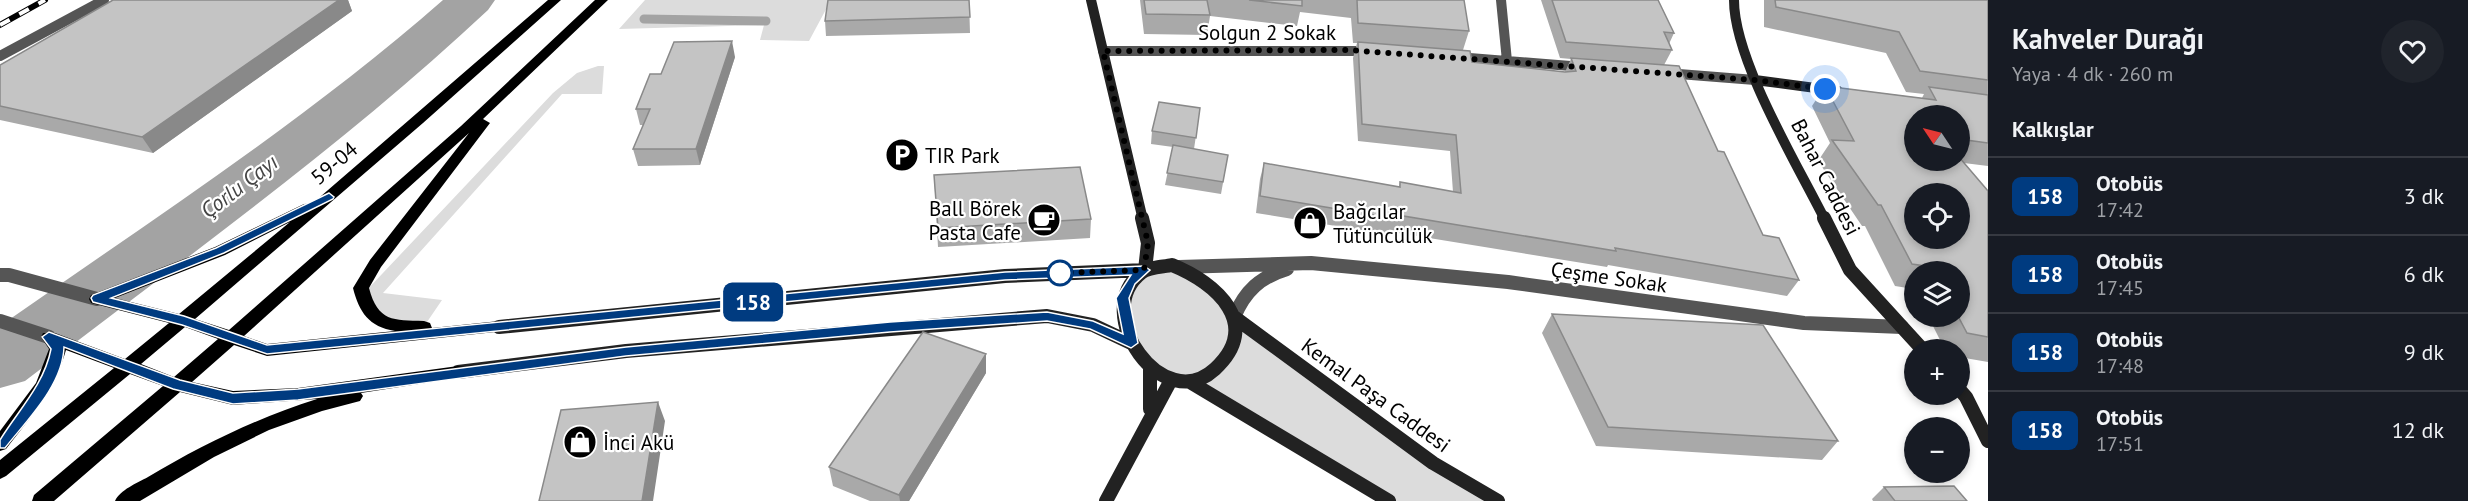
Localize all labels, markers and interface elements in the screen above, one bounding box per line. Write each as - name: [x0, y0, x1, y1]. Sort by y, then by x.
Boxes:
- street label: Solgun 2 Sokak: [1198, 19, 1336, 46]
- text: Kahveler Durağı: [2012, 20, 2204, 57]
- button: heart: [2381, 20, 2444, 83]
- text: Yaya · 4 dk · 260 m: [2012, 61, 2173, 87]
- your location: [1810, 74, 1840, 104]
- north arrow: [1904, 105, 1970, 171]
- map controls: [1904, 105, 1970, 483]
- street label: Bahar Caddesi: [1785, 114, 1867, 240]
- text: Kalkışlar: [2012, 115, 2094, 143]
- street label: 59-04: [305, 136, 363, 190]
- parking icon: TIR Park: [884, 137, 920, 173]
- place label: TIR Park: [925, 142, 1000, 169]
- water label: Çorlu Çayı: [195, 148, 283, 224]
- text: Otobüs: [2096, 169, 2163, 197]
- text: 3 dk: [2404, 182, 2444, 210]
- button: locate: [1904, 183, 1970, 249]
- text: 158: [2027, 183, 2063, 210]
- place label: Ball Börek Pasta Cafe: [928, 195, 1021, 246]
- text: 17:42: [2096, 197, 2144, 223]
- place label: Bağcılar Tütüncülük: [1333, 198, 1433, 249]
- cafe icon: Ball Börek Pasta Cafe: [1026, 202, 1062, 238]
- shop icon: Bağcılar Tütüncülük: [1292, 205, 1328, 241]
- text: Otobüs: [2096, 247, 2163, 275]
- street label: Çeşme Sokak: [1549, 255, 1669, 299]
- unlabelled marker: [1047, 260, 1073, 286]
- text: 6 dk: [2404, 260, 2444, 288]
- button: layers: [1904, 261, 1970, 327]
- text: 158: [2027, 261, 2063, 288]
- text: 17:45: [2096, 275, 2144, 301]
- line badge: 158: [718, 282, 788, 322]
- text: 158: [735, 289, 771, 316]
- text: Otobüs: [2096, 325, 2163, 353]
- street label: Kemal Paşa Caddesi: [1296, 332, 1456, 458]
- text: 9 dk: [2404, 338, 2444, 366]
- button: +: [1904, 339, 1970, 405]
- text: 158: [2027, 339, 2063, 366]
- text: 17:48: [2096, 353, 2144, 379]
- text: Otobüs: [2096, 403, 2163, 431]
- text: 12 dk: [2392, 416, 2444, 444]
- button: −: [1904, 417, 1970, 483]
- text: 158: [2027, 417, 2063, 444]
- shop icon: İnci Akü: [562, 424, 598, 460]
- place label: İnci Akü: [603, 429, 674, 456]
- text: 17:51: [2096, 431, 2144, 457]

